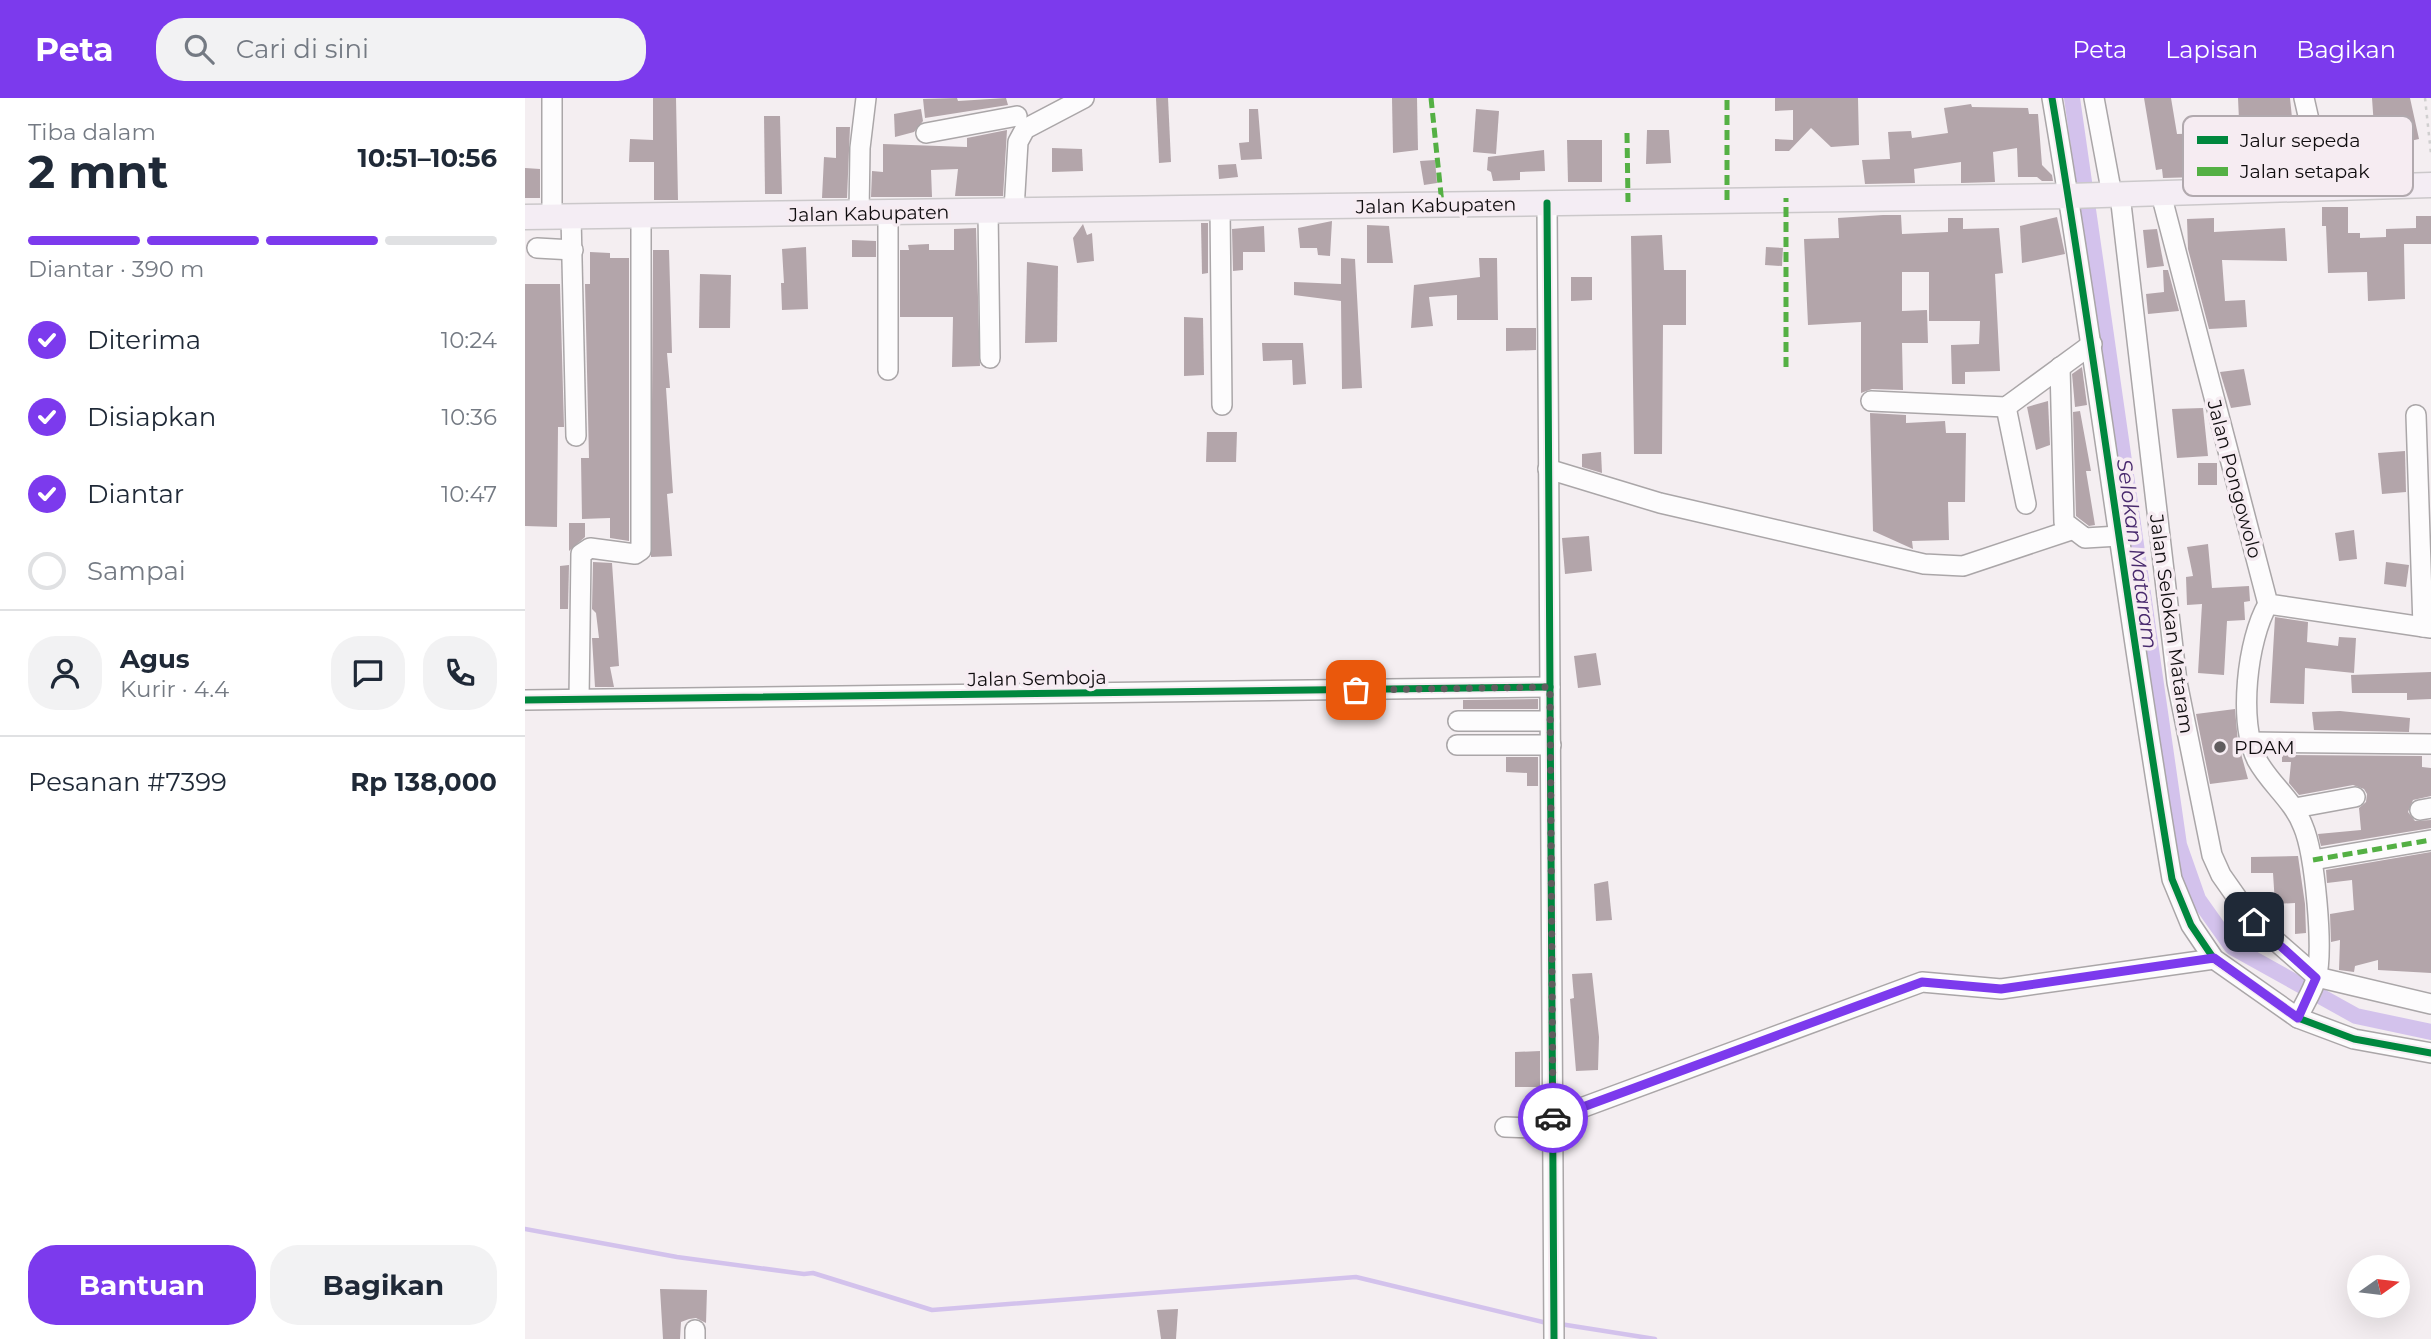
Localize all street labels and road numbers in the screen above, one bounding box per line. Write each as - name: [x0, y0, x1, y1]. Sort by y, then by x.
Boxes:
- street label: Jalan Kabupaten: [1354, 193, 1517, 218]
- street label: Jalan Kabupaten: [787, 201, 950, 226]
- street label: Jalan Pongowolo: [2202, 396, 2267, 561]
- street label: Jalan Selokan Mataram: [2145, 512, 2198, 735]
- street label: Jalan Semboja: [966, 666, 1107, 691]

